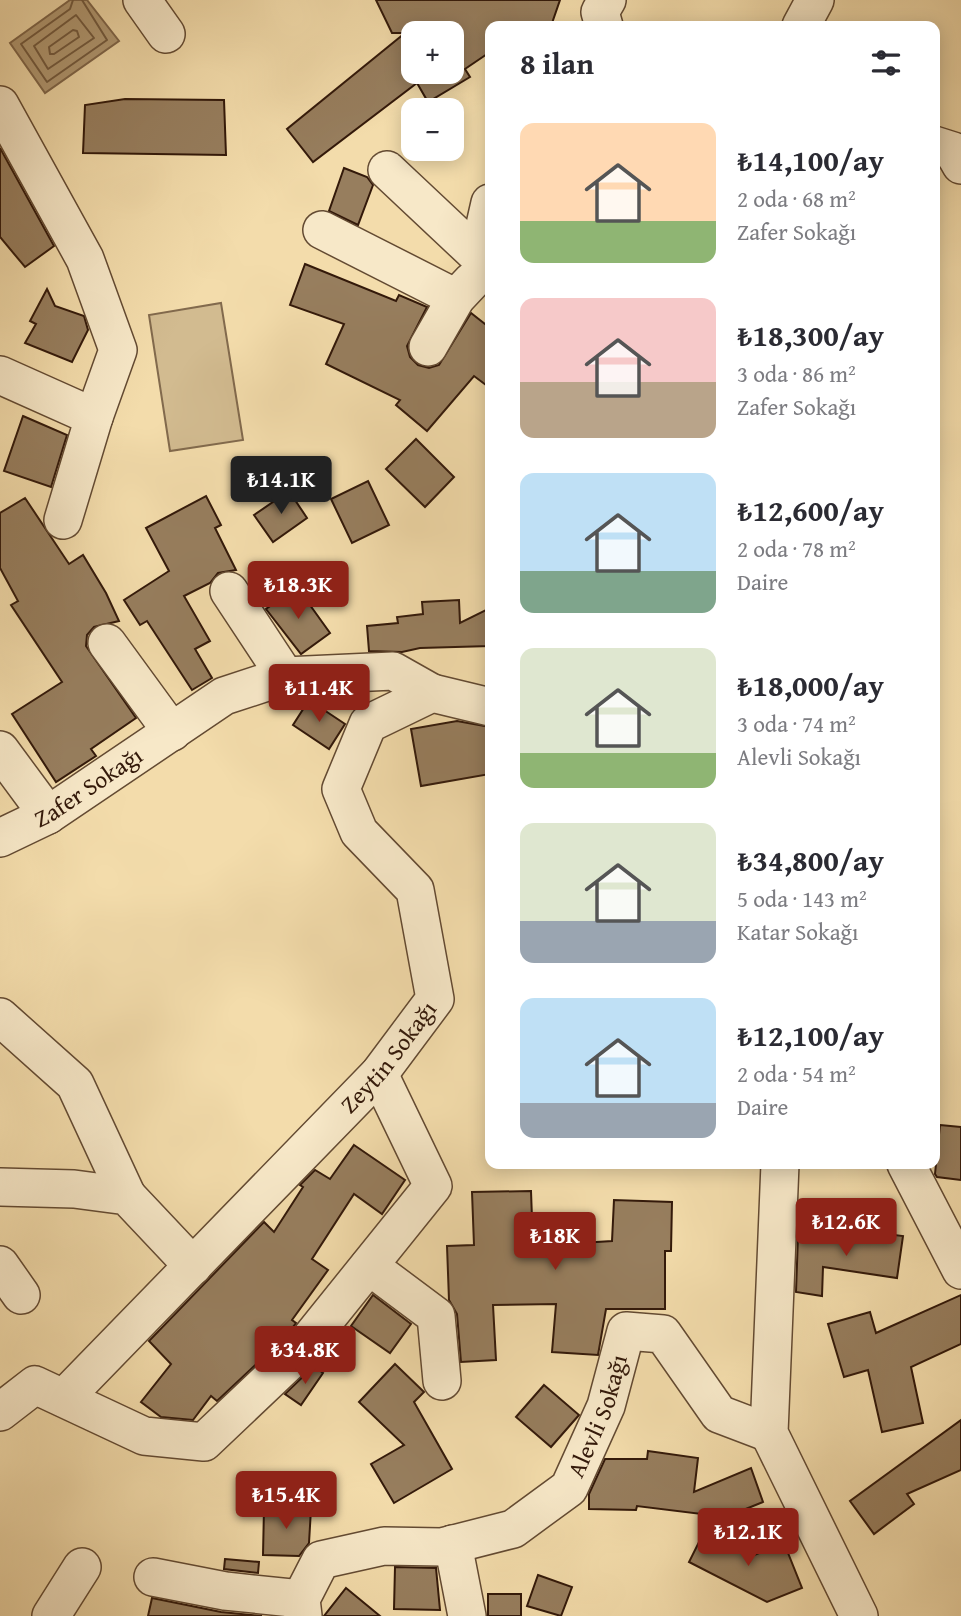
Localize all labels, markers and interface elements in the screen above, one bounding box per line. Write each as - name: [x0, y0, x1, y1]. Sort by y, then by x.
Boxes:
- map controls: [401, 21, 464, 161]
- button: +: [401, 21, 464, 84]
- text: 8 ilan: [520, 41, 594, 85]
- icon: filters: [867, 44, 905, 82]
- button: −: [401, 98, 464, 161]
- text: ₺14,100/ay: [737, 138, 884, 182]
- icon: home: [576, 151, 660, 235]
- text: 2 oda · 68 m²: [737, 182, 856, 215]
- text: Zafer Sokağı: [737, 215, 856, 248]
- text: ₺18,300/ay: [737, 313, 884, 357]
- icon: home: [576, 326, 660, 410]
- text: 3 oda · 86 m²: [737, 357, 856, 390]
- text: Zafer Sokağı: [737, 390, 856, 423]
- pin: ₺14.1K: [224, 456, 338, 516]
- text: ₺14.1K: [247, 462, 315, 495]
- text: ₺12,600/ay: [737, 488, 884, 532]
- icon: home: [576, 501, 660, 585]
- text: 2 oda · 78 m²: [737, 532, 856, 565]
- pin: ₺18.3K: [241, 562, 355, 621]
- text: Daire: [737, 565, 788, 598]
- text: ₺18.3K: [264, 567, 332, 600]
- text: ₺18,000/ay: [737, 663, 884, 707]
- pin: ₺11.4K: [262, 664, 376, 724]
- text: ₺11.4K: [285, 670, 353, 703]
- icon: home: [576, 676, 660, 760]
- text: 3 oda · 74 m²: [737, 707, 856, 740]
- street label: Zafer Sokağı: [28, 738, 150, 836]
- text: Alevli Sokağı: [737, 740, 861, 773]
- text: ₺34,800/ay: [737, 838, 884, 882]
- icon: home: [576, 851, 660, 935]
- text: 5 oda · 143 m²: [737, 882, 867, 915]
- text: Katar Sokağı: [737, 915, 858, 948]
- street label: Zeytin Sokağı: [332, 993, 445, 1121]
- text: ₺12,100/ay: [737, 1013, 884, 1057]
- icon: home: [576, 1026, 660, 1110]
- text: 2 oda · 54 m²: [737, 1057, 856, 1090]
- text: Daire: [737, 1090, 788, 1123]
- pin: ₺12.6K: [789, 1198, 903, 1258]
- text: ₺12.6K: [812, 1204, 880, 1237]
- pin: ₺18K: [514, 1212, 596, 1272]
- text: ₺18K: [530, 1218, 580, 1251]
- pin: ₺34.8K: [248, 1326, 362, 1386]
- text: ₺34.8K: [271, 1332, 339, 1365]
- street label: Alevli Sokağı: [558, 1350, 636, 1483]
- pin: ₺15.4K: [229, 1472, 343, 1531]
- text: ₺15.4K: [252, 1477, 320, 1510]
- pin: ₺12.1K: [691, 1508, 805, 1568]
- text: ₺12.1K: [714, 1514, 782, 1547]

